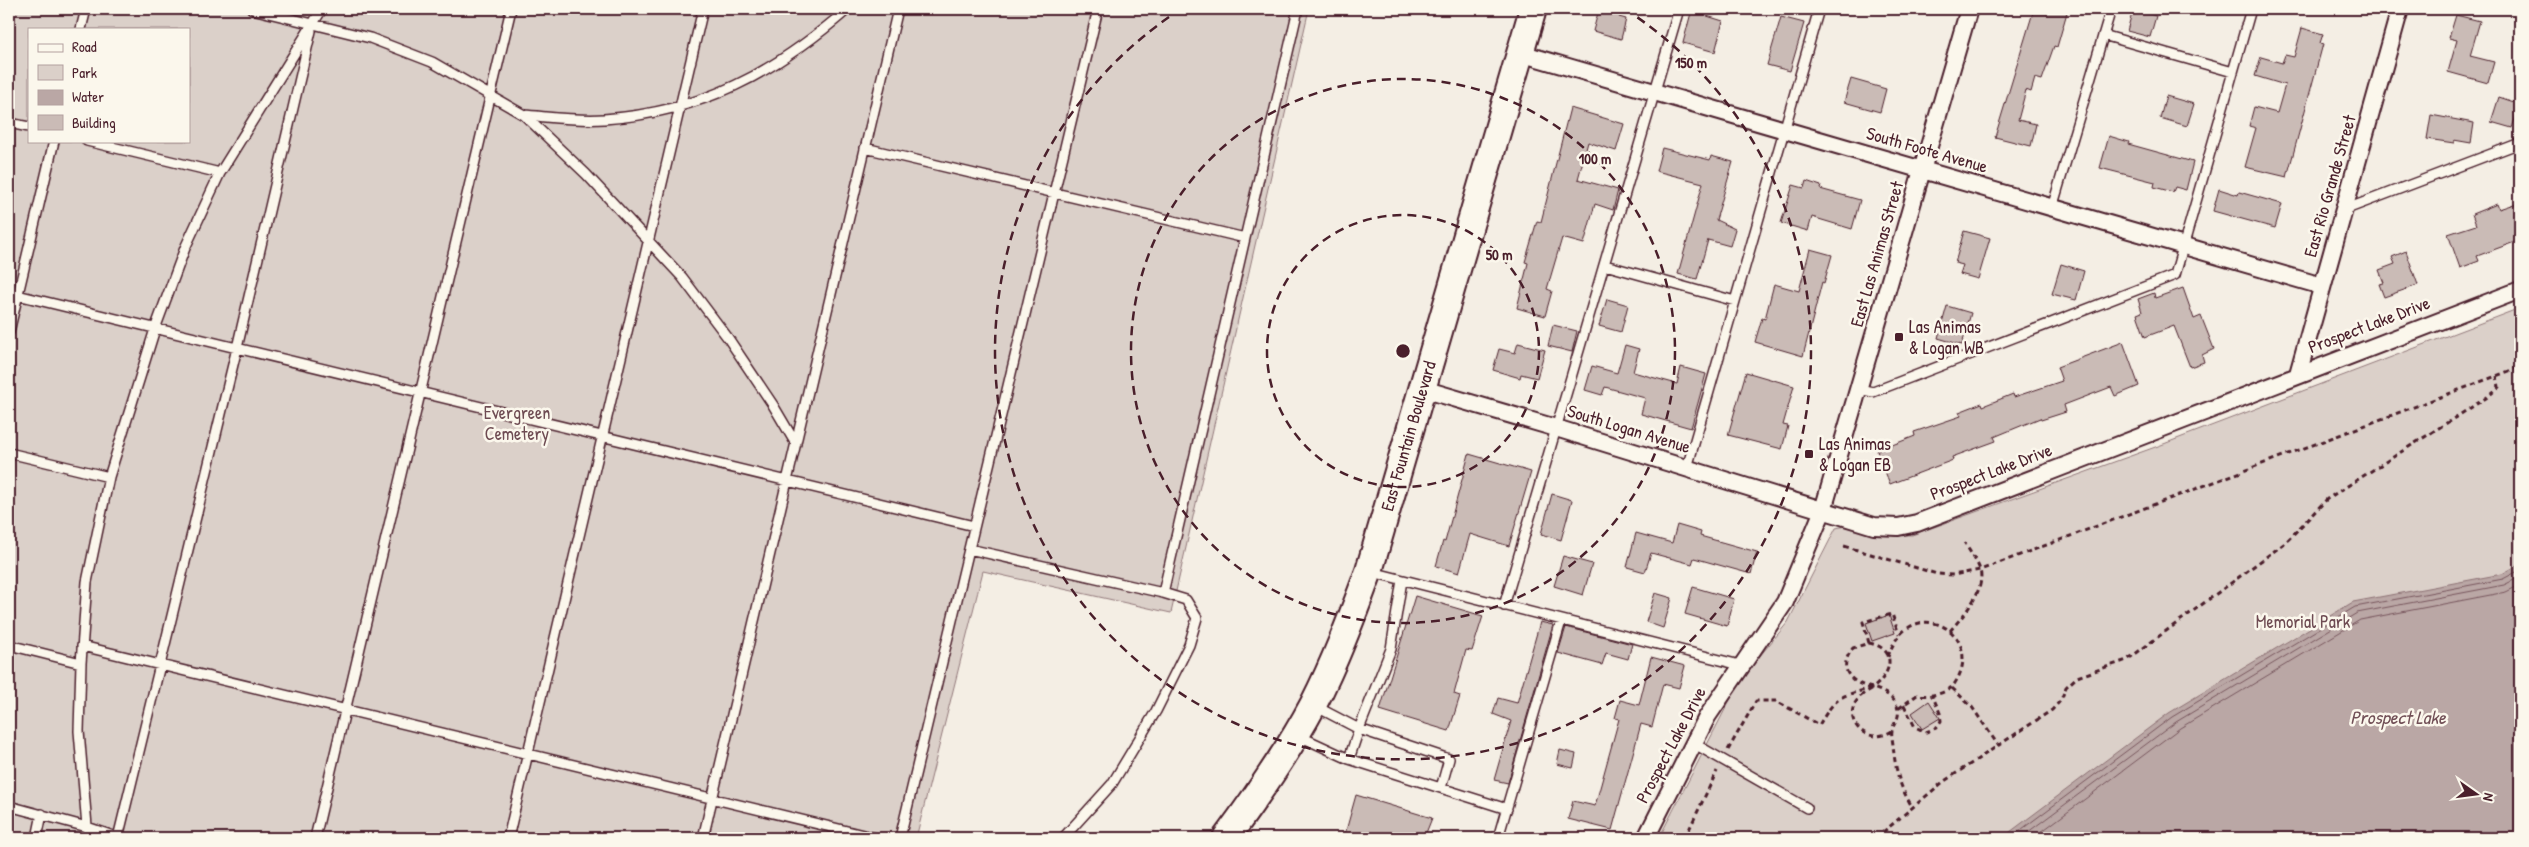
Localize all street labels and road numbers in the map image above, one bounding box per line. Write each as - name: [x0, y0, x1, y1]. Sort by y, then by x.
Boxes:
- street label: East Rio Grande Street: [2297, 111, 2362, 260]
- street label: South Foote Avenue: [1864, 120, 1991, 179]
- street label: East Las Animas Street: [1844, 177, 1909, 330]
- street label: Prospect Lake Drive: [2304, 290, 2433, 359]
- street label: East Fountain Boulevard: [1374, 358, 1442, 514]
- street label: South Logan Avenue: [1564, 398, 1694, 459]
- street label: Prospect Lake Drive: [1926, 437, 2055, 506]
- street label: Prospect Lake Drive: [1629, 682, 1712, 807]

